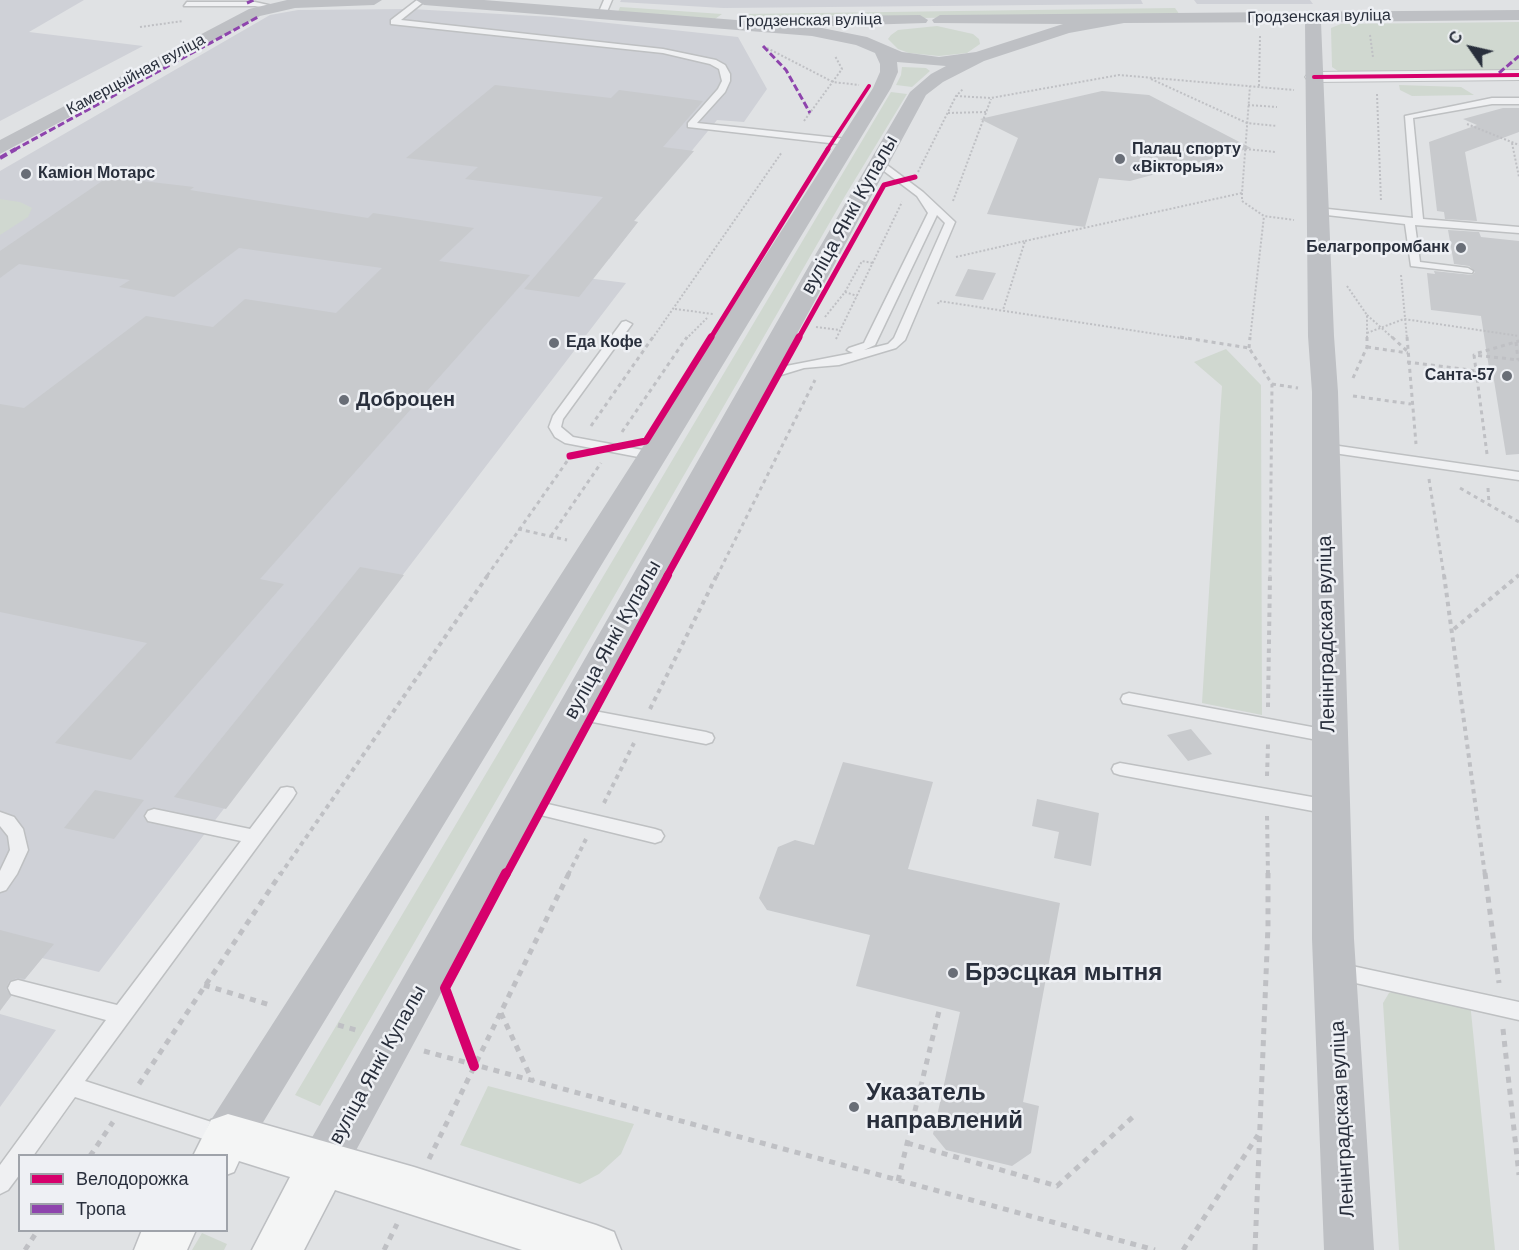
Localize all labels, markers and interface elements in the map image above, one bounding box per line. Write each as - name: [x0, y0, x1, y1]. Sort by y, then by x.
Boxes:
- street label: Гродзенская вуліца: [1247, 6, 1391, 28]
- street label: Гродзенская вуліца: [738, 10, 882, 32]
- north arrow: [1441, 18, 1501, 78]
- text: С: [1445, 28, 1466, 47]
- street label: Камерцыйная вуліца: [63, 30, 209, 120]
- street label: вуліца Янкі Купалы: [796, 131, 904, 299]
- place label: Палац спорту «Вікторыя»: [1132, 140, 1241, 178]
- marker: Палац спорту «Вікторыя»: [1113, 152, 1127, 166]
- place label: Каміон Мотарс: [38, 164, 155, 184]
- marker: Каміон Мотарс: [19, 167, 33, 181]
- place label: Белагропромбанк: [1306, 238, 1449, 258]
- marker: Белагропромбанк: [1454, 241, 1468, 255]
- place label: Еда Кофе: [566, 333, 642, 353]
- marker: Еда Кофе: [547, 336, 561, 350]
- place label: Санта-57: [1425, 366, 1495, 386]
- marker: Санта-57: [1500, 369, 1514, 383]
- place label: Доброцен: [356, 388, 455, 412]
- marker: Доброцен: [337, 393, 351, 407]
- street label: Ленінградская вуліца: [1313, 535, 1341, 733]
- street label: вуліца Янкі Купалы: [559, 556, 667, 724]
- place label: Брэсцкая мытня: [965, 959, 1162, 987]
- marker: Брэсцкая мытня: [946, 966, 960, 980]
- street label: вуліца Янкі Купалы: [324, 981, 432, 1149]
- street label: Ленінградская вуліца: [1326, 1020, 1360, 1218]
- place label: Указатель направлений: [866, 1079, 1023, 1135]
- marker: Указатель направлений: [847, 1100, 861, 1114]
- legend: [18, 1154, 228, 1232]
- text: Велодорожка: [76, 1169, 188, 1189]
- text: Тропа: [76, 1199, 126, 1219]

